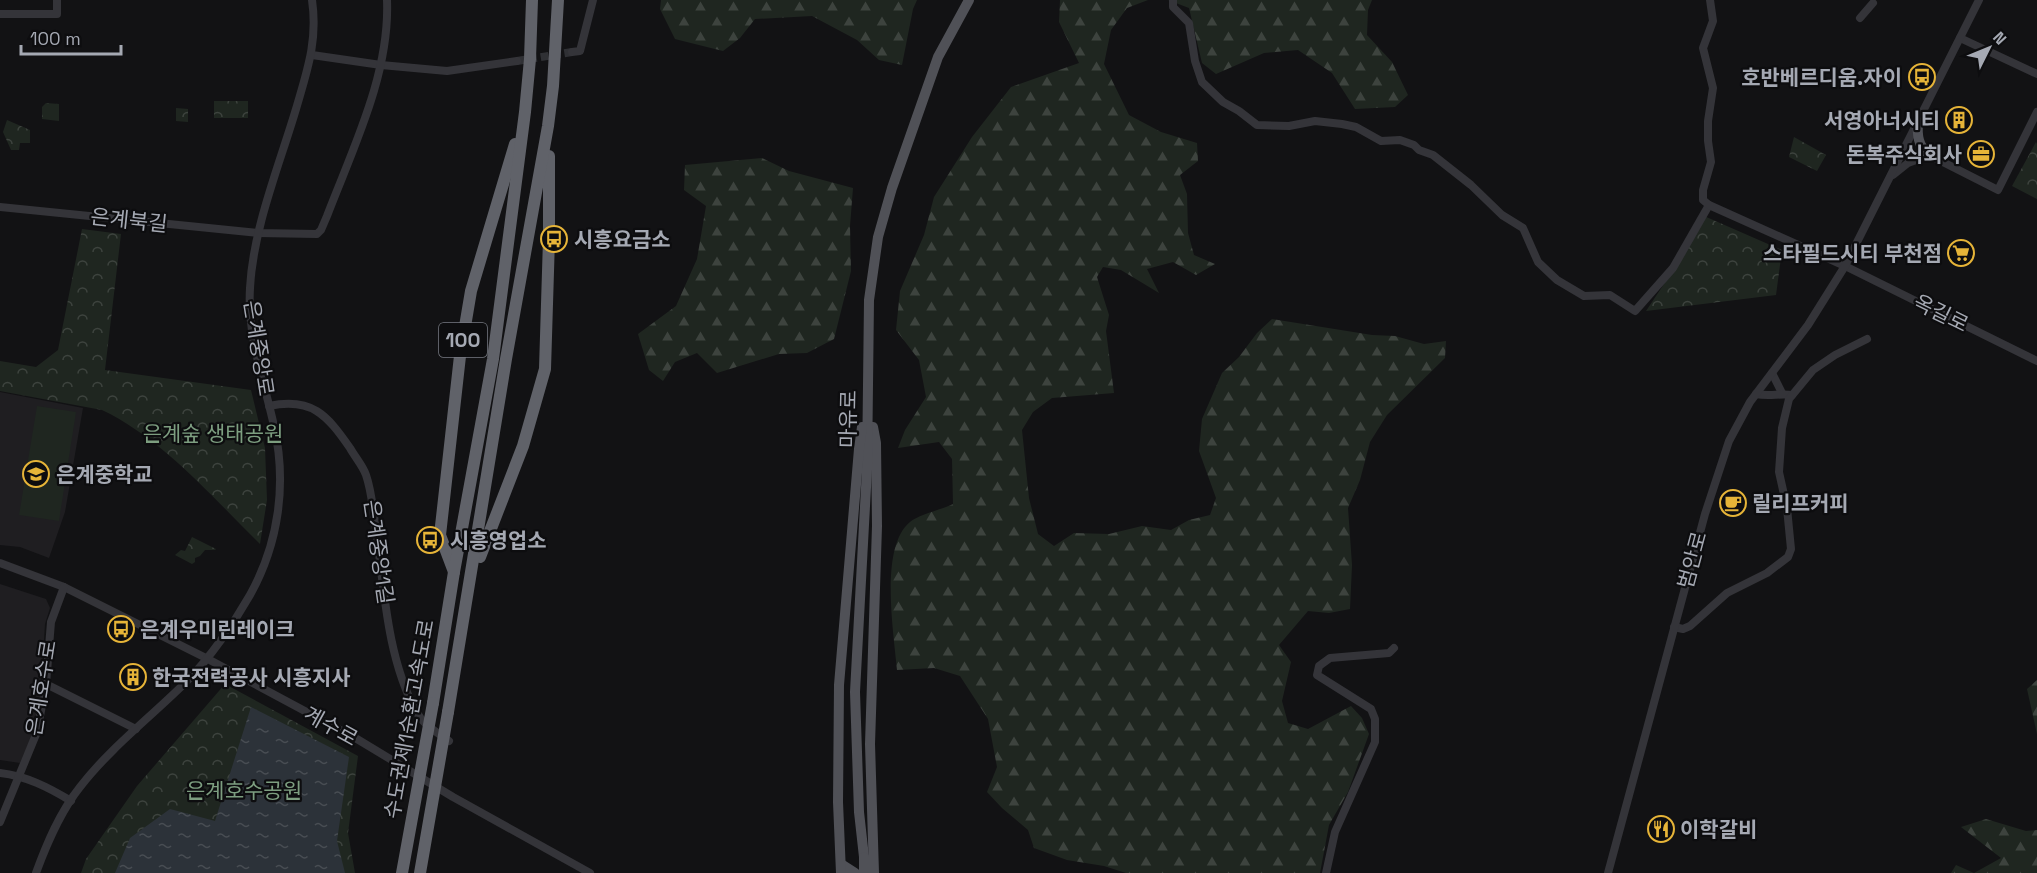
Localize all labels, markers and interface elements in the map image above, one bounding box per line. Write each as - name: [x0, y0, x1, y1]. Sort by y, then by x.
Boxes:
- scale bar: [21, 18, 122, 56]
- north arrow: [1959, 18, 2019, 78]
- text: 100 m: [30, 27, 81, 50]
- text: N: [1988, 27, 2011, 49]
- bus stop icon: 호반베르디움.자이: [1907, 62, 1937, 92]
- place label: 호반베르디움.자이: [1741, 64, 1902, 91]
- building icon: 서영아너시티: [1944, 105, 1974, 135]
- place label: 서영아너시티: [1824, 107, 1940, 134]
- office icon: 돈복주식회사: [1966, 139, 1996, 169]
- place label: 돈복주식회사: [1846, 141, 1962, 168]
- street label: 은계북길: [89, 203, 169, 237]
- bus stop icon: 시흥요금소: [539, 224, 569, 254]
- place label: 시흥요금소: [574, 226, 671, 253]
- supermarket icon: 스타필드시티 부천점: [1946, 238, 1976, 268]
- place label: 스타필드시티 부천점: [1763, 240, 1942, 267]
- street label: 옥길로: [1909, 288, 1973, 338]
- street label: 은계중앙로: [238, 298, 280, 398]
- road number: 100: [439, 323, 487, 357]
- street label: 마유로: [834, 390, 862, 448]
- park label: 은계숲 생태공원: [143, 420, 283, 447]
- school or university icon: 은계중학교: [21, 459, 51, 489]
- place label: 은계중학교: [56, 461, 153, 488]
- cafe icon: 릴리프커피: [1718, 488, 1748, 518]
- place label: 릴리프커피: [1752, 490, 1849, 517]
- street label: 은계중앙1길: [358, 498, 400, 606]
- bus stop icon: 시흥영업소: [415, 525, 445, 555]
- place label: 시흥영업소: [450, 527, 547, 554]
- street label: 범안로: [1671, 529, 1713, 591]
- bus stop icon: 은계우미린레이크: [106, 614, 136, 644]
- place label: 은계우미린레이크: [140, 616, 295, 643]
- street label: 수도권제1순환고속도로: [378, 617, 440, 821]
- street label: 은계호수로: [20, 638, 62, 738]
- building icon: 한국전력공사 시흥지사: [118, 662, 148, 692]
- place label: 한국전력공사 시흥지사: [152, 664, 351, 691]
- street label: 계수로: [299, 700, 363, 752]
- park label: 은계호수공원: [186, 777, 302, 804]
- restaurant icon: 이학갈비: [1646, 814, 1676, 844]
- place label: 이학갈비: [1680, 816, 1757, 843]

